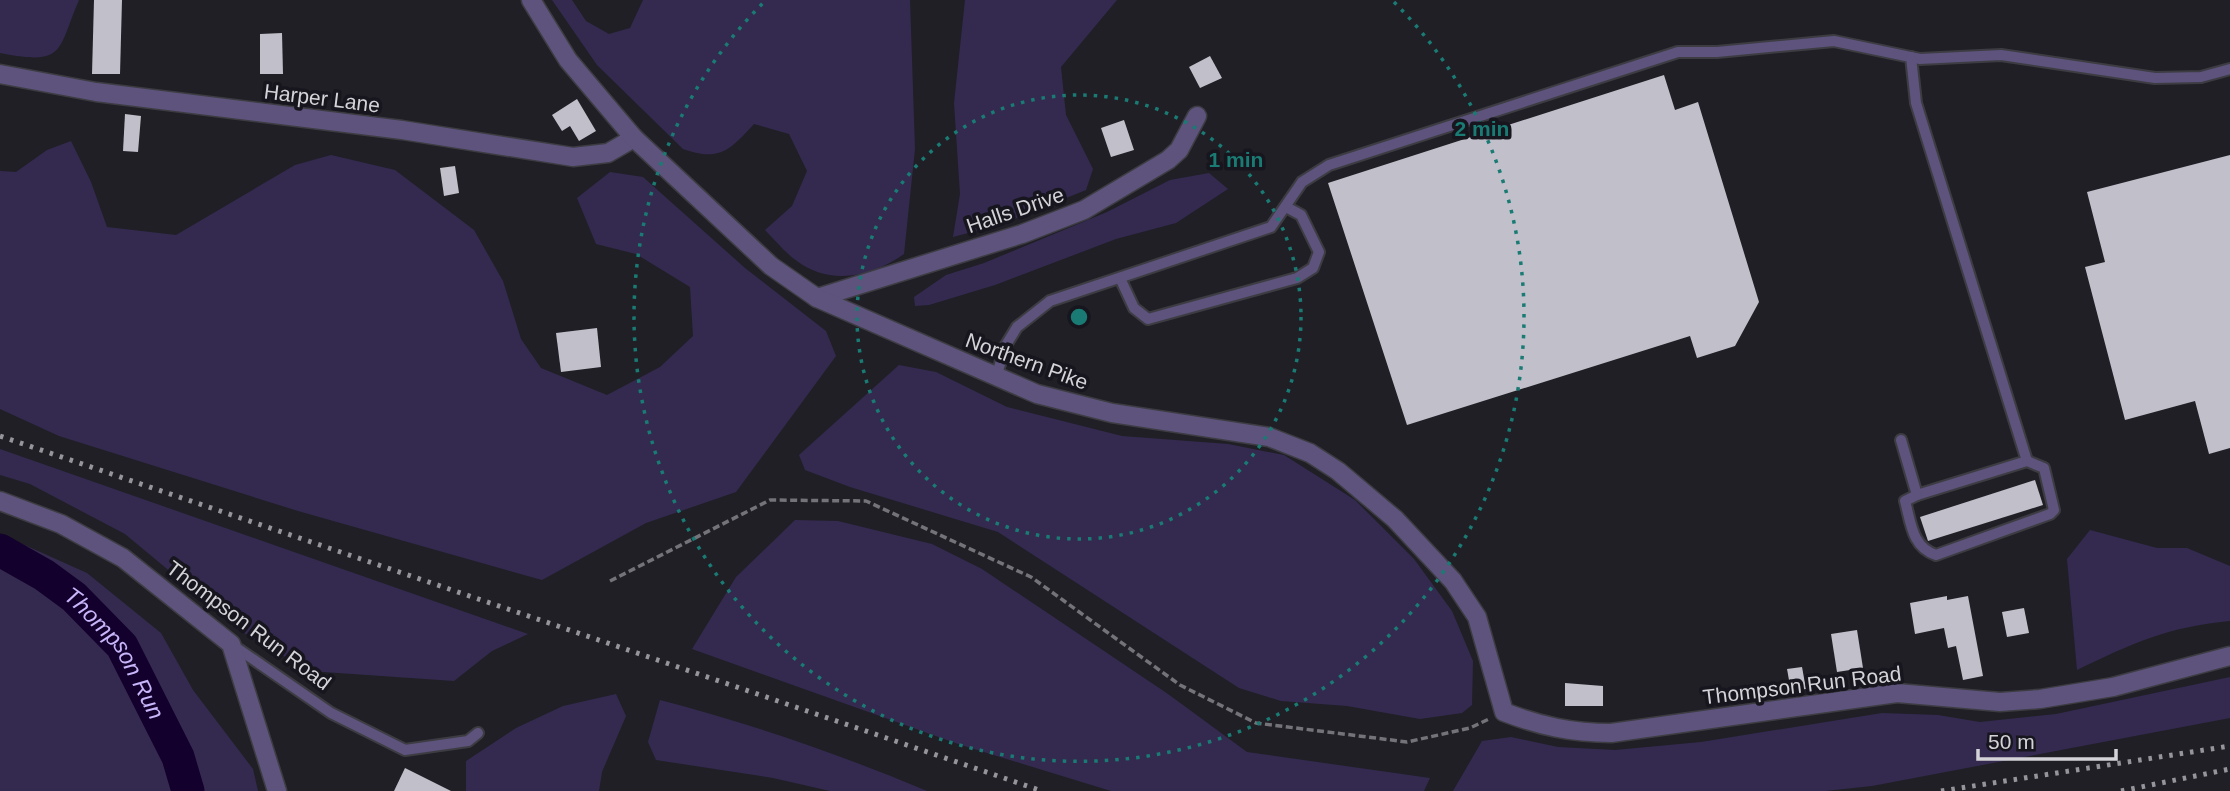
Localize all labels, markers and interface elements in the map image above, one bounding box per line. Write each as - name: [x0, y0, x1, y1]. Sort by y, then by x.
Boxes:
- street label: Harper Lane: [263, 79, 381, 117]
- text: 2 min: [1455, 117, 1509, 140]
- text: 1 min: [1209, 148, 1263, 171]
- street label: Halls Drive: [963, 183, 1067, 237]
- centre of rings: [1067, 305, 1091, 329]
- street label: Northern Pike: [963, 328, 1091, 394]
- street label: Thompson Run Road: [162, 556, 336, 694]
- water label: Thompson Run: [59, 582, 170, 724]
- street label: Thompson Run Road: [1702, 661, 1902, 709]
- scale bar: [1978, 718, 2116, 762]
- text: 50 m: [1988, 730, 2035, 753]

